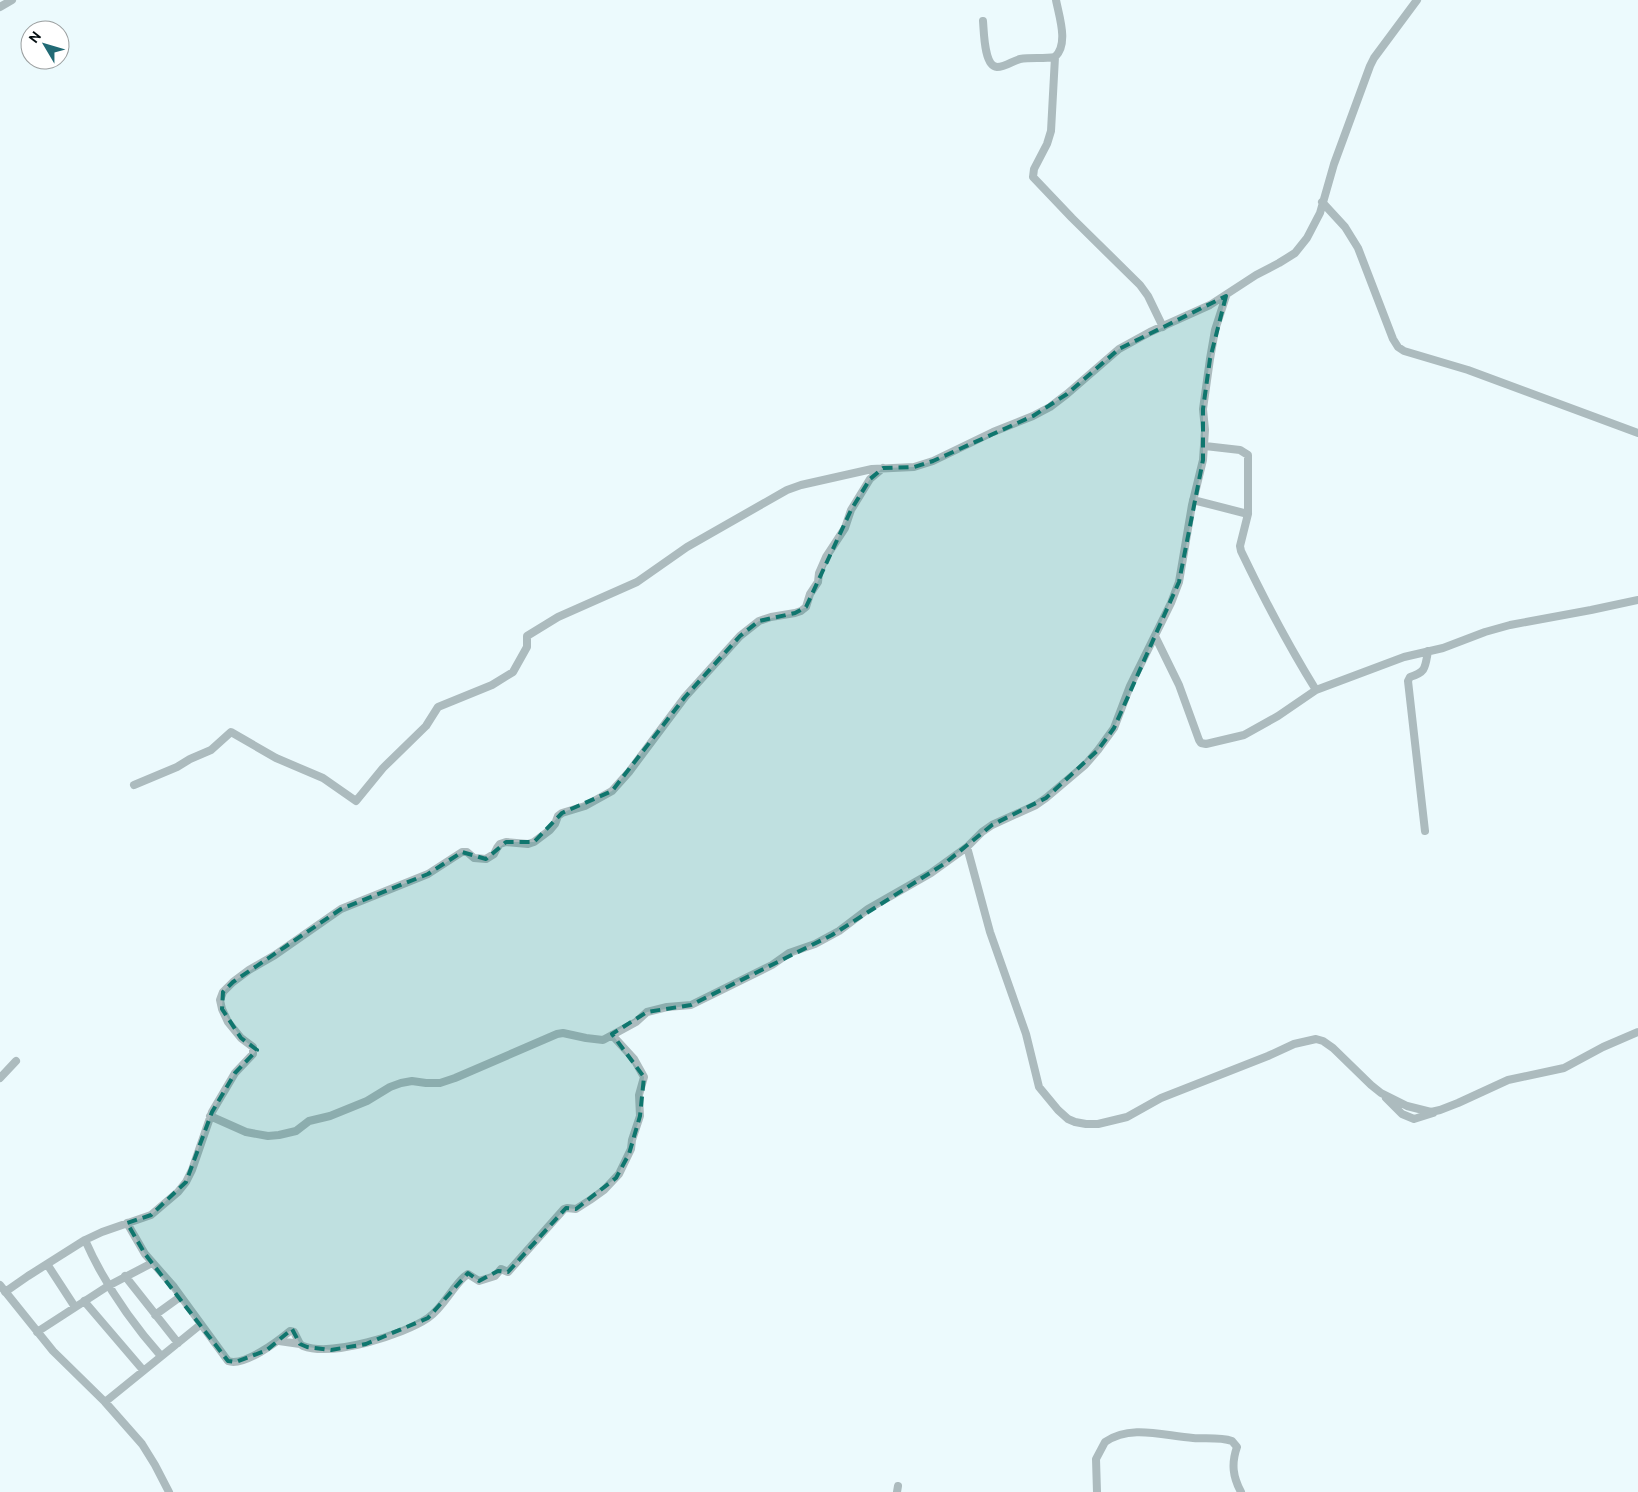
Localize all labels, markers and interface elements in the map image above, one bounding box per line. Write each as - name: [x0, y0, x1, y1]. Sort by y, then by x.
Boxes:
- north arrow: [20, 20, 70, 70]
- text: N: [25, 28, 44, 46]

